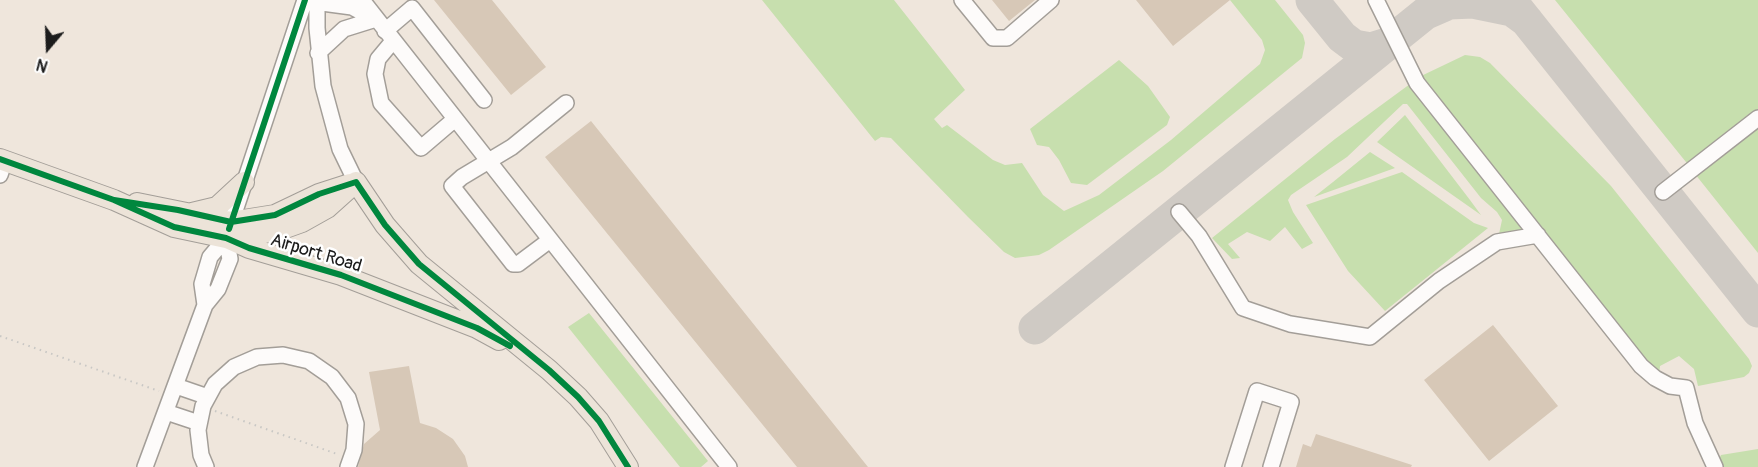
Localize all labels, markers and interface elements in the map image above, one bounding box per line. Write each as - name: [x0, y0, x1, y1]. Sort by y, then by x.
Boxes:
- north arrow: [18, 18, 78, 78]
- text: N: [34, 54, 51, 76]
- street label: Airport Road: [268, 230, 364, 278]

